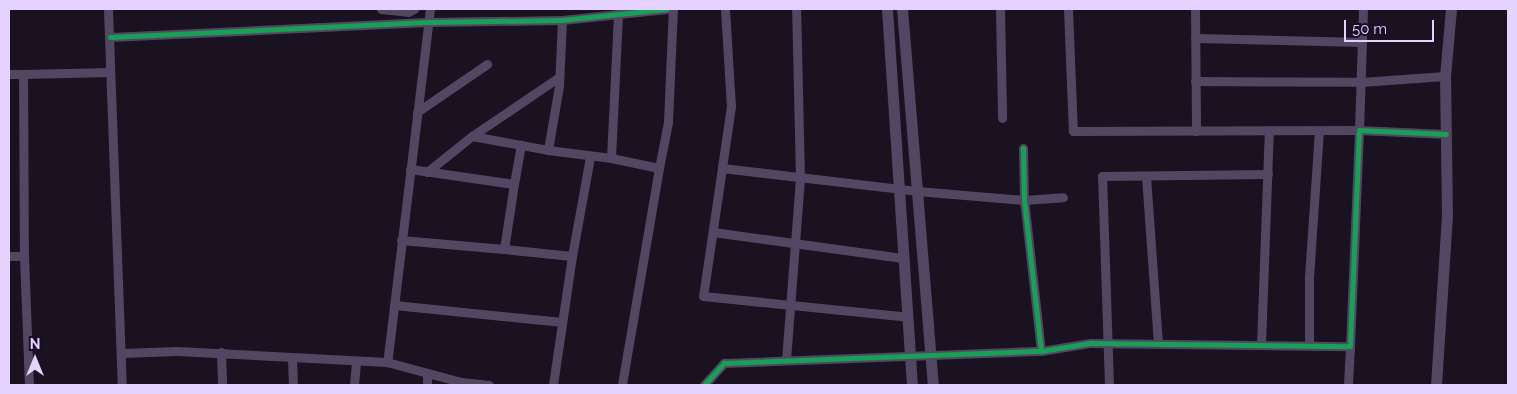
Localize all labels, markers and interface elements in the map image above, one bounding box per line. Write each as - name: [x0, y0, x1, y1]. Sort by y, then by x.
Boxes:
- scale bar: [1347, 10, 1437, 42]
- text: 50 m: [1352, 20, 1387, 38]
- north arrow: [10, 334, 60, 384]
- text: N: [30, 336, 40, 352]

